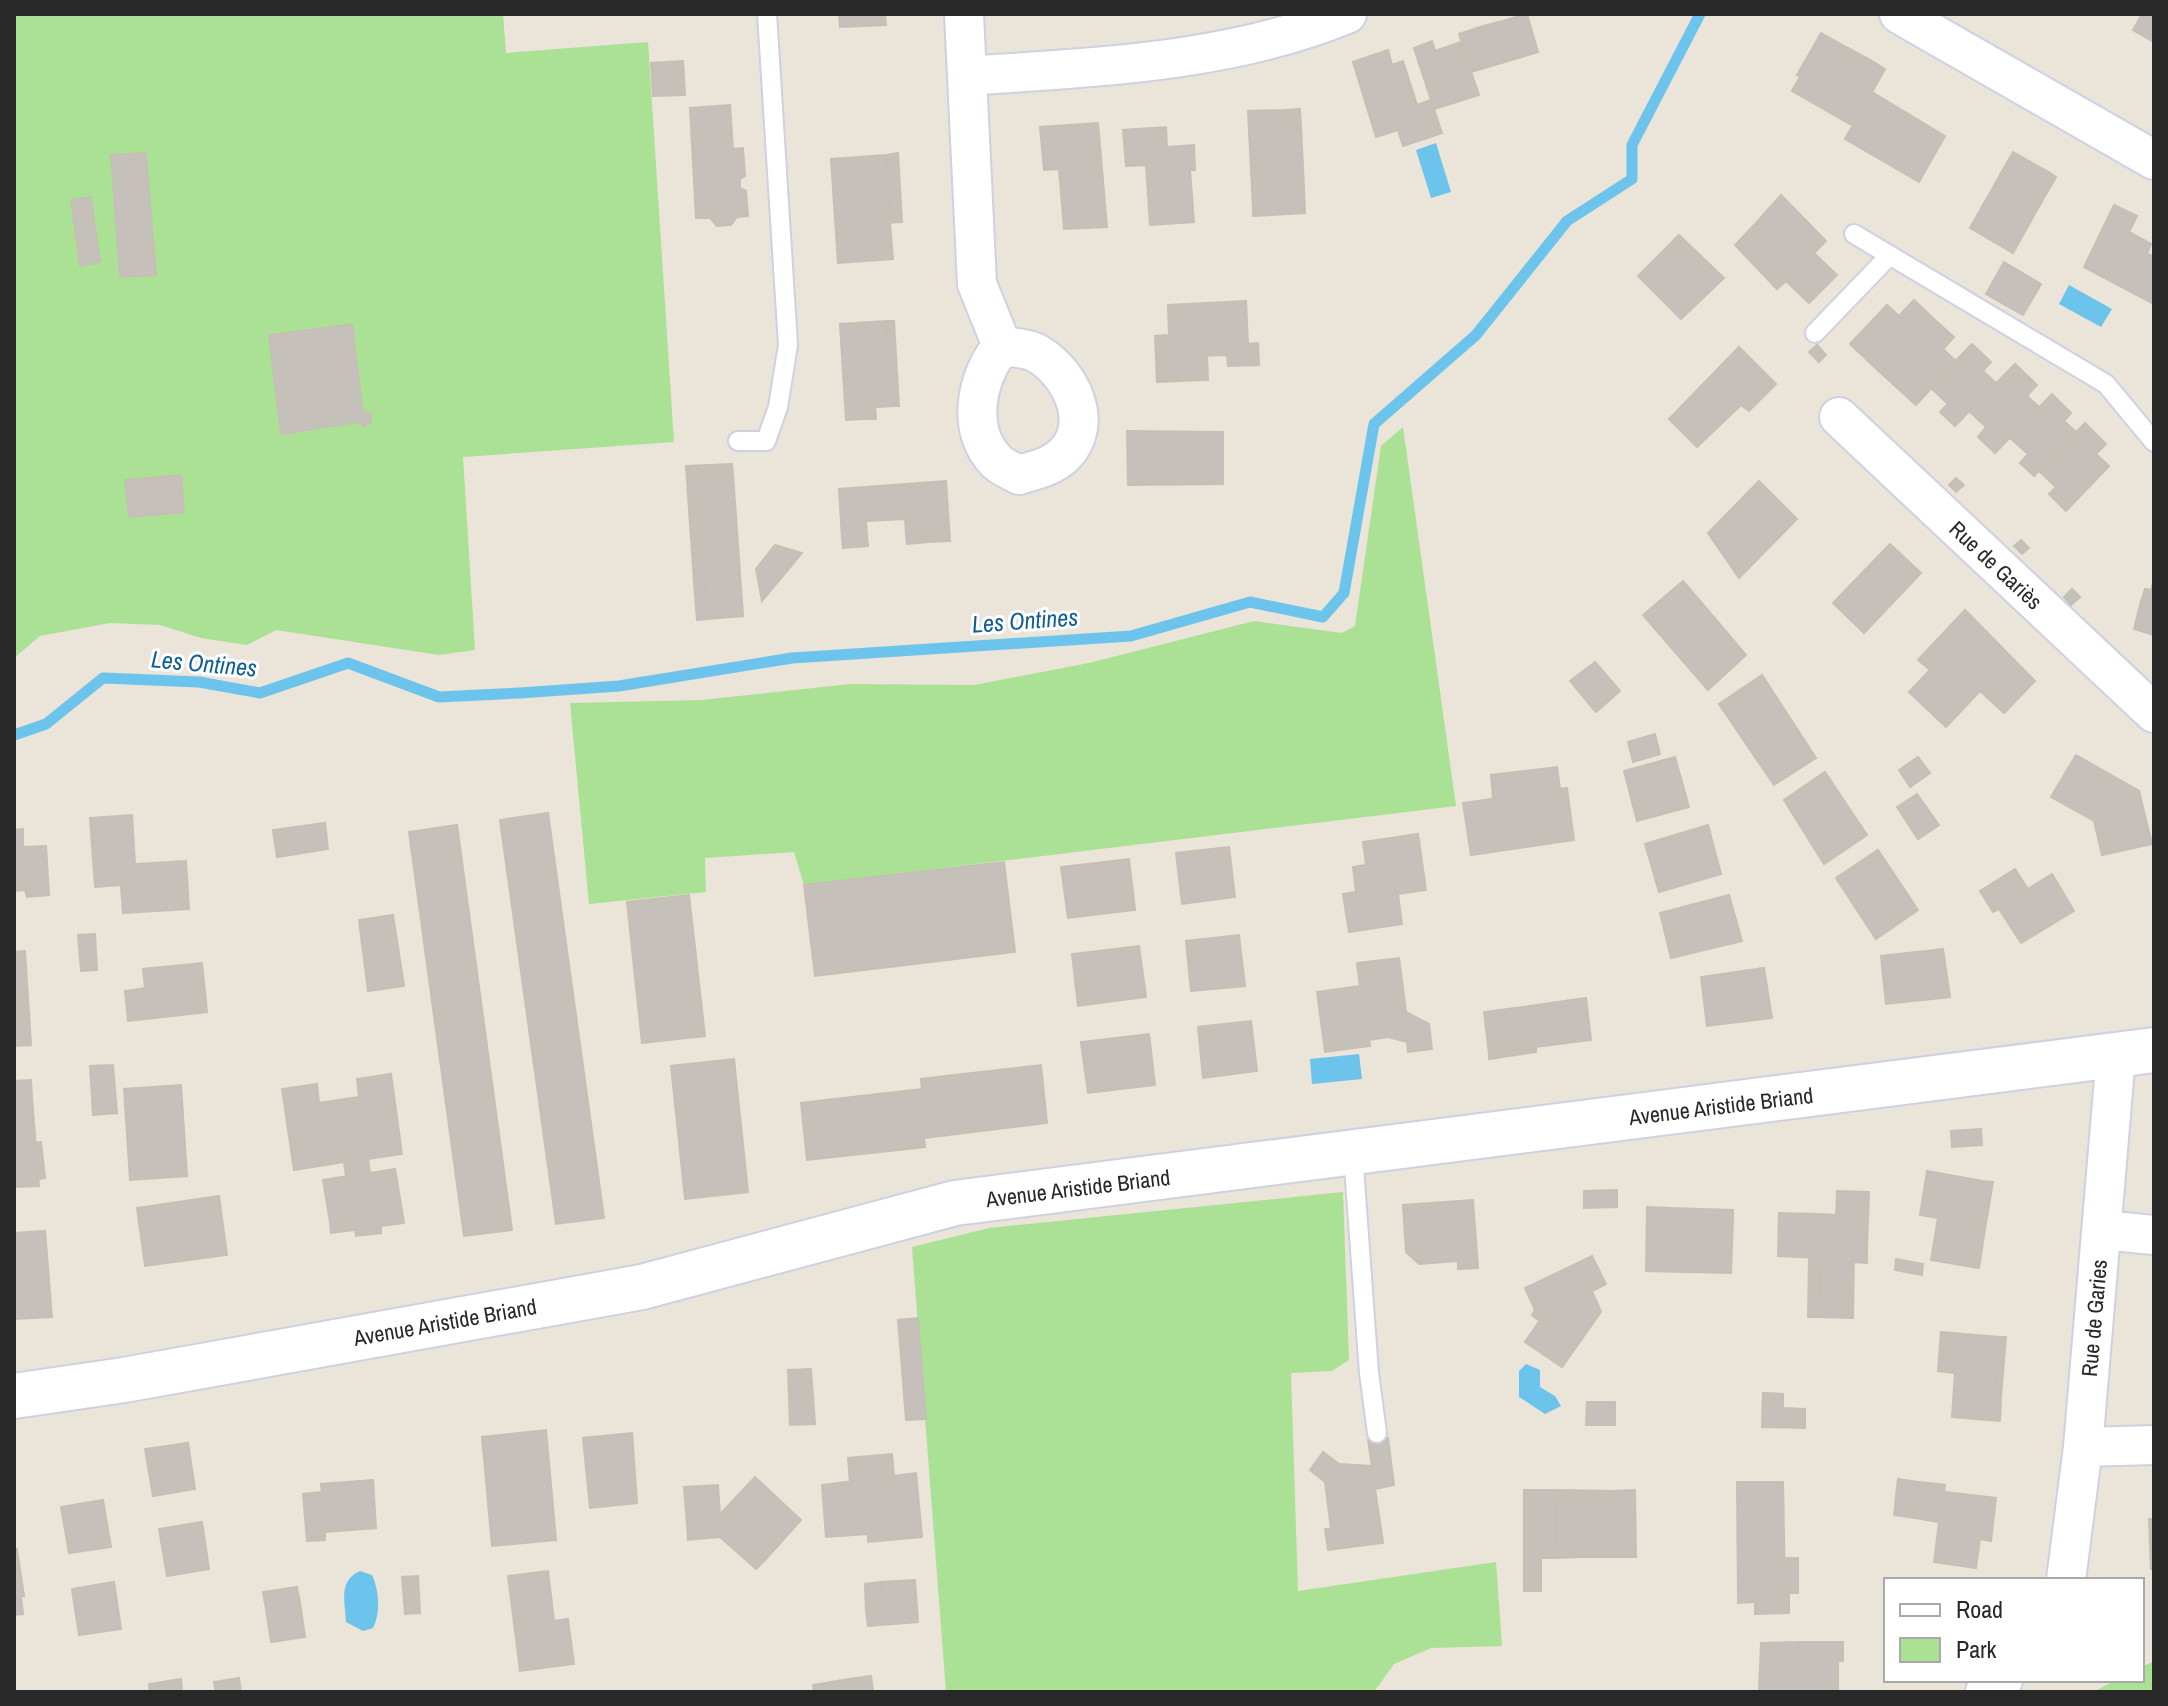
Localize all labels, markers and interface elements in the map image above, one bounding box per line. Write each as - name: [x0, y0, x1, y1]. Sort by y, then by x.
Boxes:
- street label: Rue de Gariès: [1943, 514, 2049, 616]
- water label: Les Ontines: [971, 600, 1079, 640]
- water label: Les Ontines: [150, 642, 258, 684]
- street label: Avenue Aristide Briand: [1626, 1080, 1815, 1132]
- street label: Avenue Aristide Briand: [983, 1162, 1172, 1214]
- street label: Rue de Garies: [2074, 1258, 2114, 1378]
- street label: Avenue Aristide Briand: [350, 1291, 539, 1353]
- legend: [1884, 1578, 2144, 1682]
- text: Road: [1956, 1593, 2003, 1625]
- text: Park: [1956, 1633, 1997, 1665]

